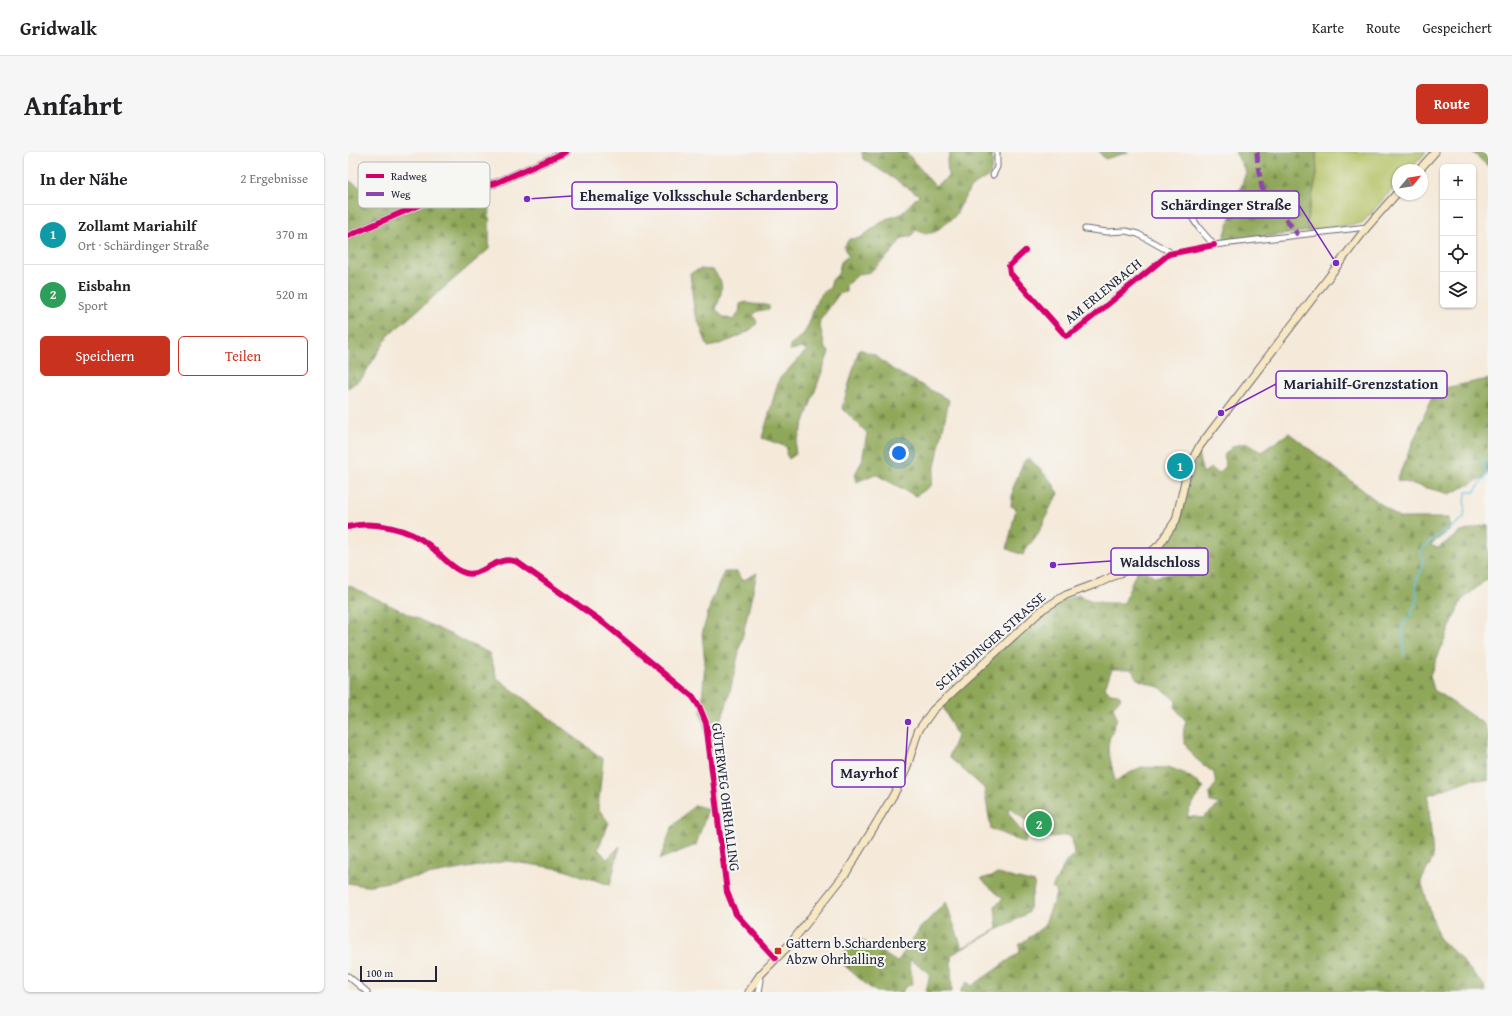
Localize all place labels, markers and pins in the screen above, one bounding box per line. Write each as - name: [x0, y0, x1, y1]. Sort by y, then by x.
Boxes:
- callout: Ehemalige Volksschule Schardenberg: [572, 182, 837, 209]
- callout: Schärdinger Straße: [1152, 191, 1299, 218]
- callout: Mariahilf-Grenzstation: [1276, 371, 1447, 398]
- pin: 1: [1167, 451, 1193, 481]
- callout: Waldschloss: [1111, 548, 1208, 575]
- callout: Mayrhof: [832, 760, 905, 787]
- pin: 2: [1026, 809, 1052, 839]
- place label: Gattern b.Schardenberg Abzw Ohrhalling: [786, 933, 926, 969]
- marker: Gattern b.Schardenberg Abzw Ohrhalling: [773, 946, 783, 956]

